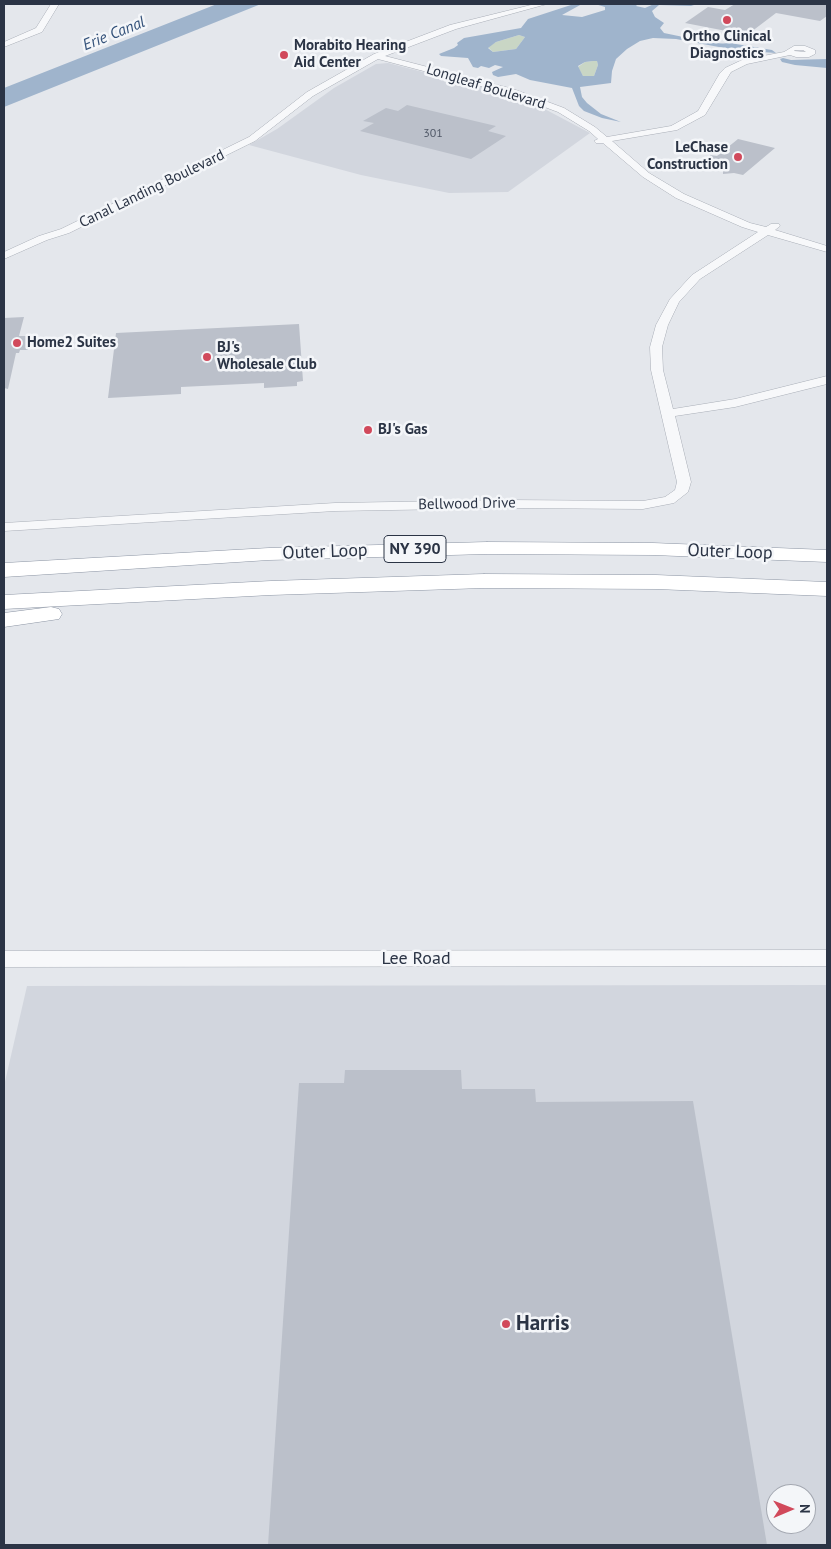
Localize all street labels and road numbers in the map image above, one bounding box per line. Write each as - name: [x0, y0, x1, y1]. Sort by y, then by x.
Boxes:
- street label: Longleaf Boulevard: [424, 60, 548, 114]
- street label: Canal Landing Boulevard: [76, 146, 228, 232]
- street label: Bellwood Drive: [418, 494, 516, 514]
- road number: NY 390: [384, 536, 446, 562]
- street label: Outer Loop: [282, 540, 368, 564]
- street label: Outer Loop: [687, 540, 773, 564]
- street label: Lee Road: [381, 948, 451, 970]

